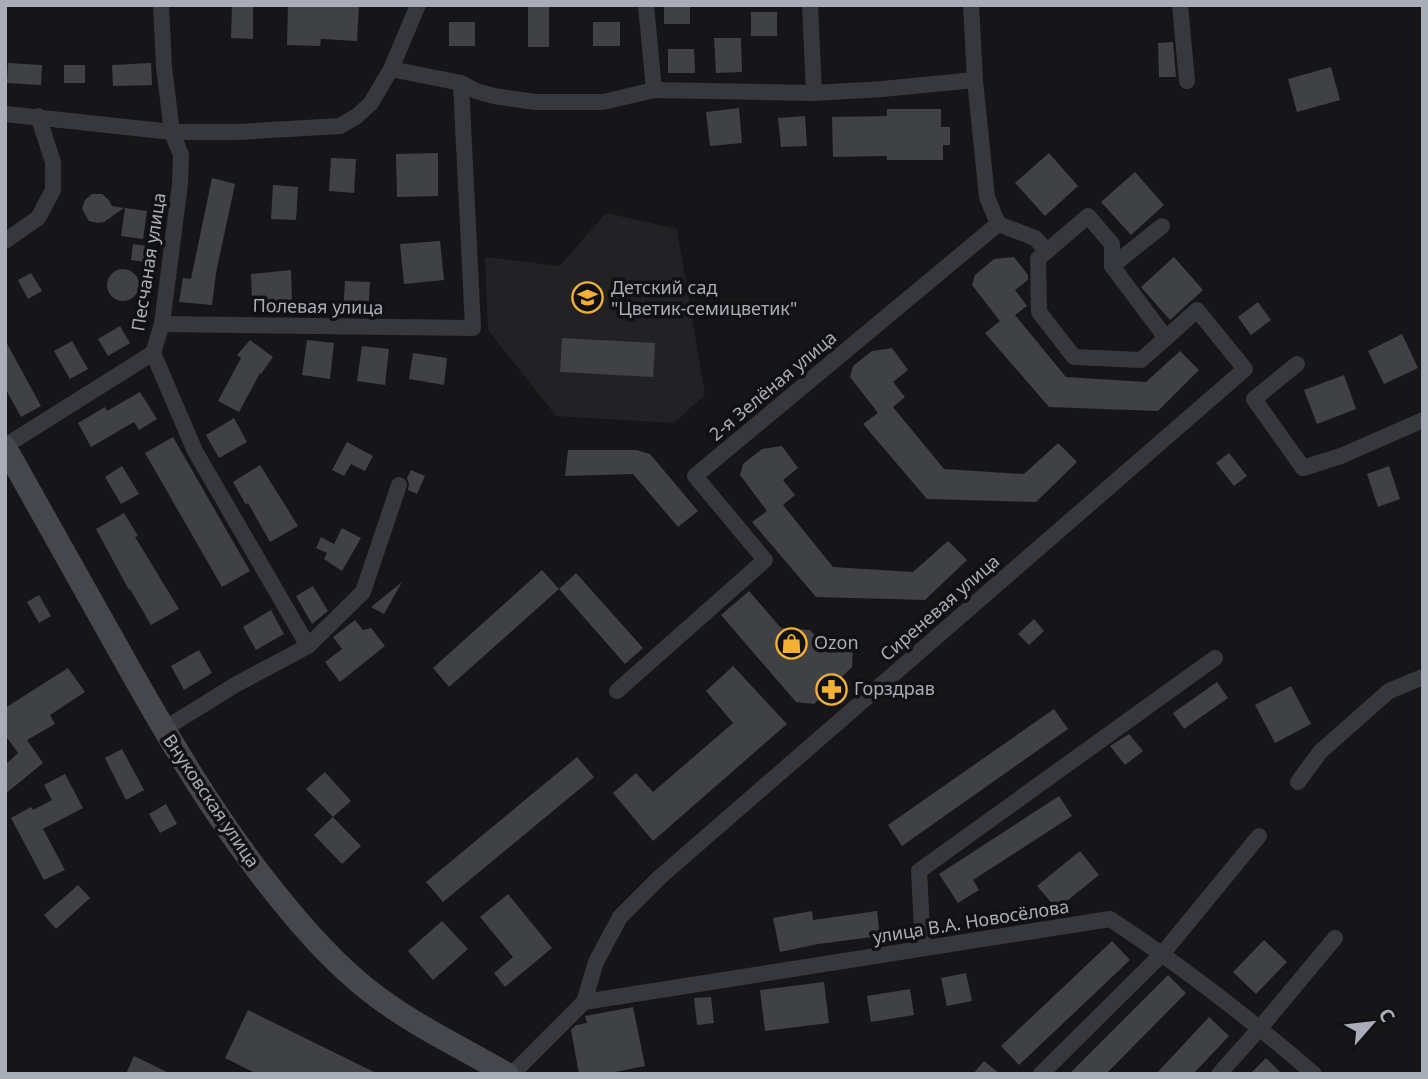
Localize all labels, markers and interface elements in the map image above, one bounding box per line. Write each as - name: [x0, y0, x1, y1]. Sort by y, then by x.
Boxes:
- street label: Песчаная улица: [125, 191, 171, 333]
- place label: Детский сад "Цветик-семицветик": [611, 275, 797, 320]
- school or university icon: Детский сад "Цветик-семицветик": [571, 281, 605, 315]
- street label: Полевая улица: [252, 293, 384, 319]
- street label: 2-я Зелёная улица: [704, 325, 841, 446]
- street label: Сиреневая улица: [875, 549, 1004, 666]
- shop icon: Ozon: [774, 626, 808, 660]
- place label: Ozon: [814, 630, 859, 654]
- pharmacy icon: Горздрав: [814, 672, 848, 706]
- place label: Горздрав: [854, 676, 935, 700]
- street label: Внуковская улица: [158, 729, 265, 872]
- street label: улица В.А. Новосёлова: [871, 894, 1071, 948]
- north arrow: [1337, 988, 1407, 1058]
- text: С: [1373, 1004, 1401, 1027]

